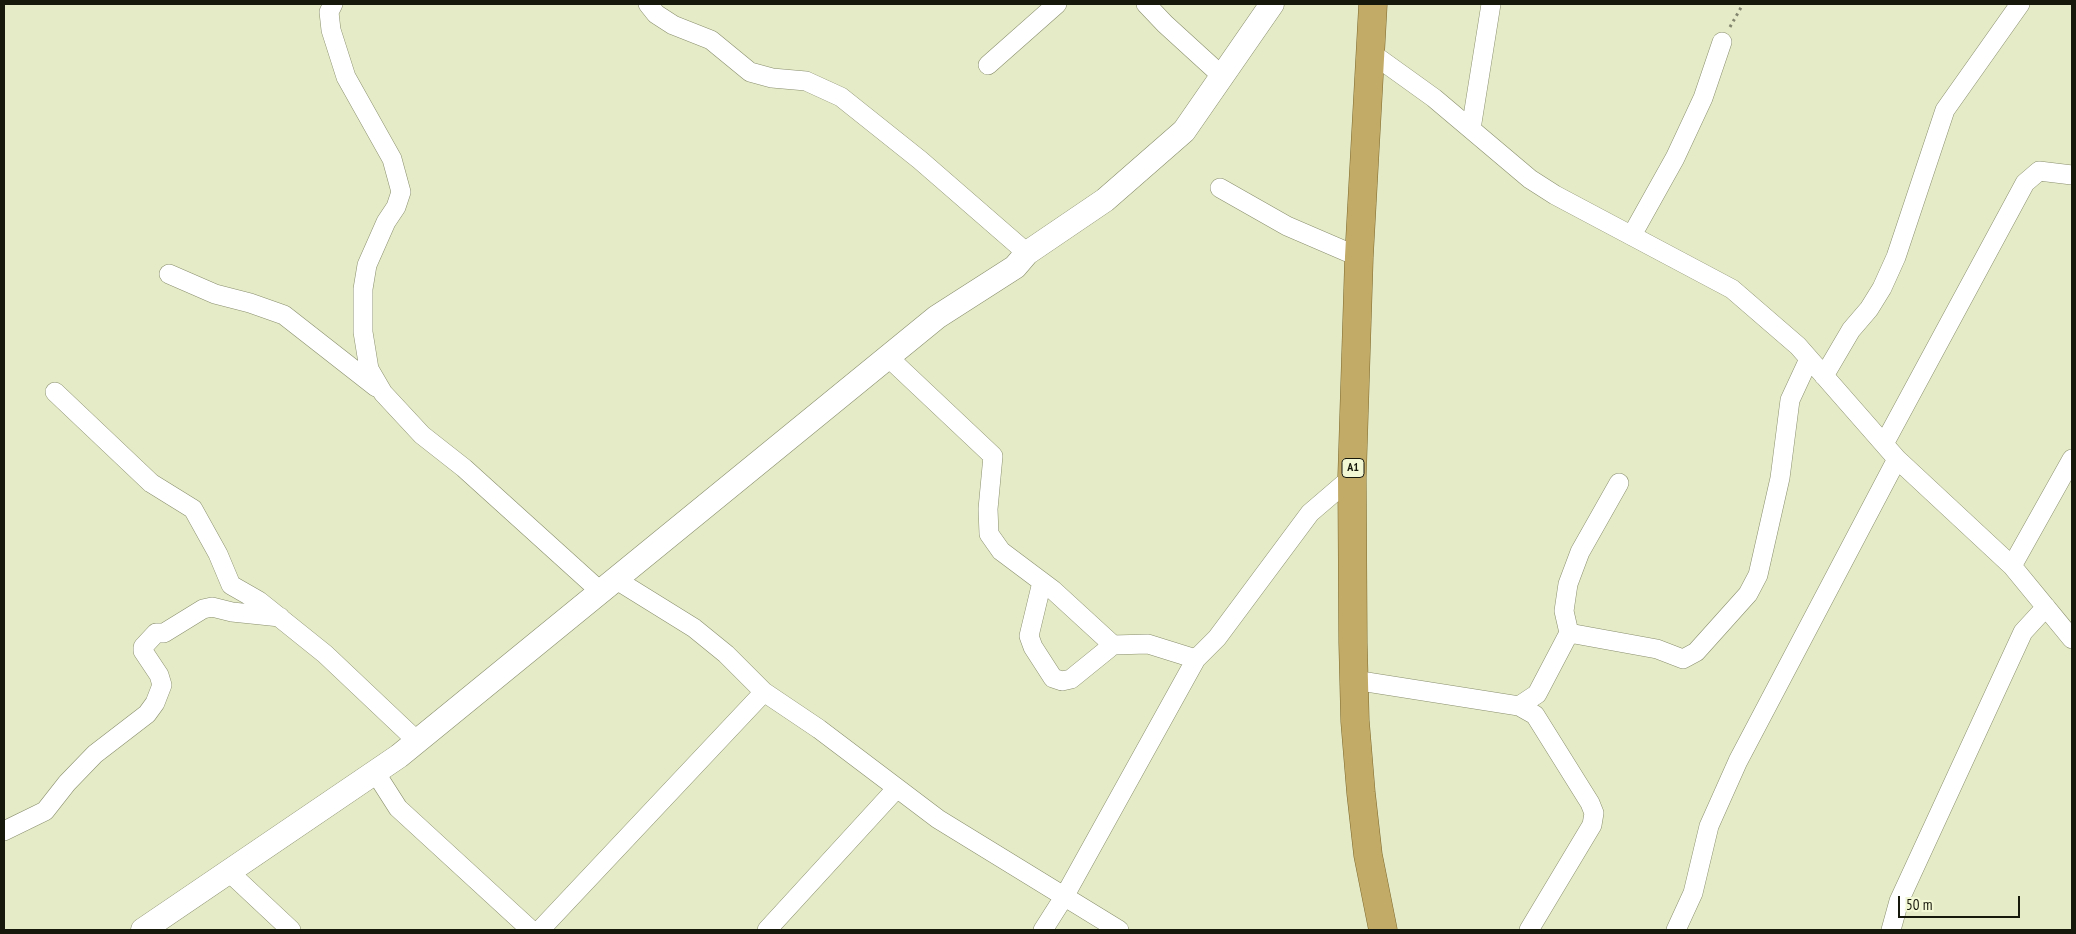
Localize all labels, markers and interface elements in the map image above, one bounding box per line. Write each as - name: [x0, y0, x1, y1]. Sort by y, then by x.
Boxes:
- road number: A1: [1342, 458, 1364, 478]
- scale bar: [1901, 886, 2024, 918]
- text: 50 m: [1906, 895, 1932, 914]

